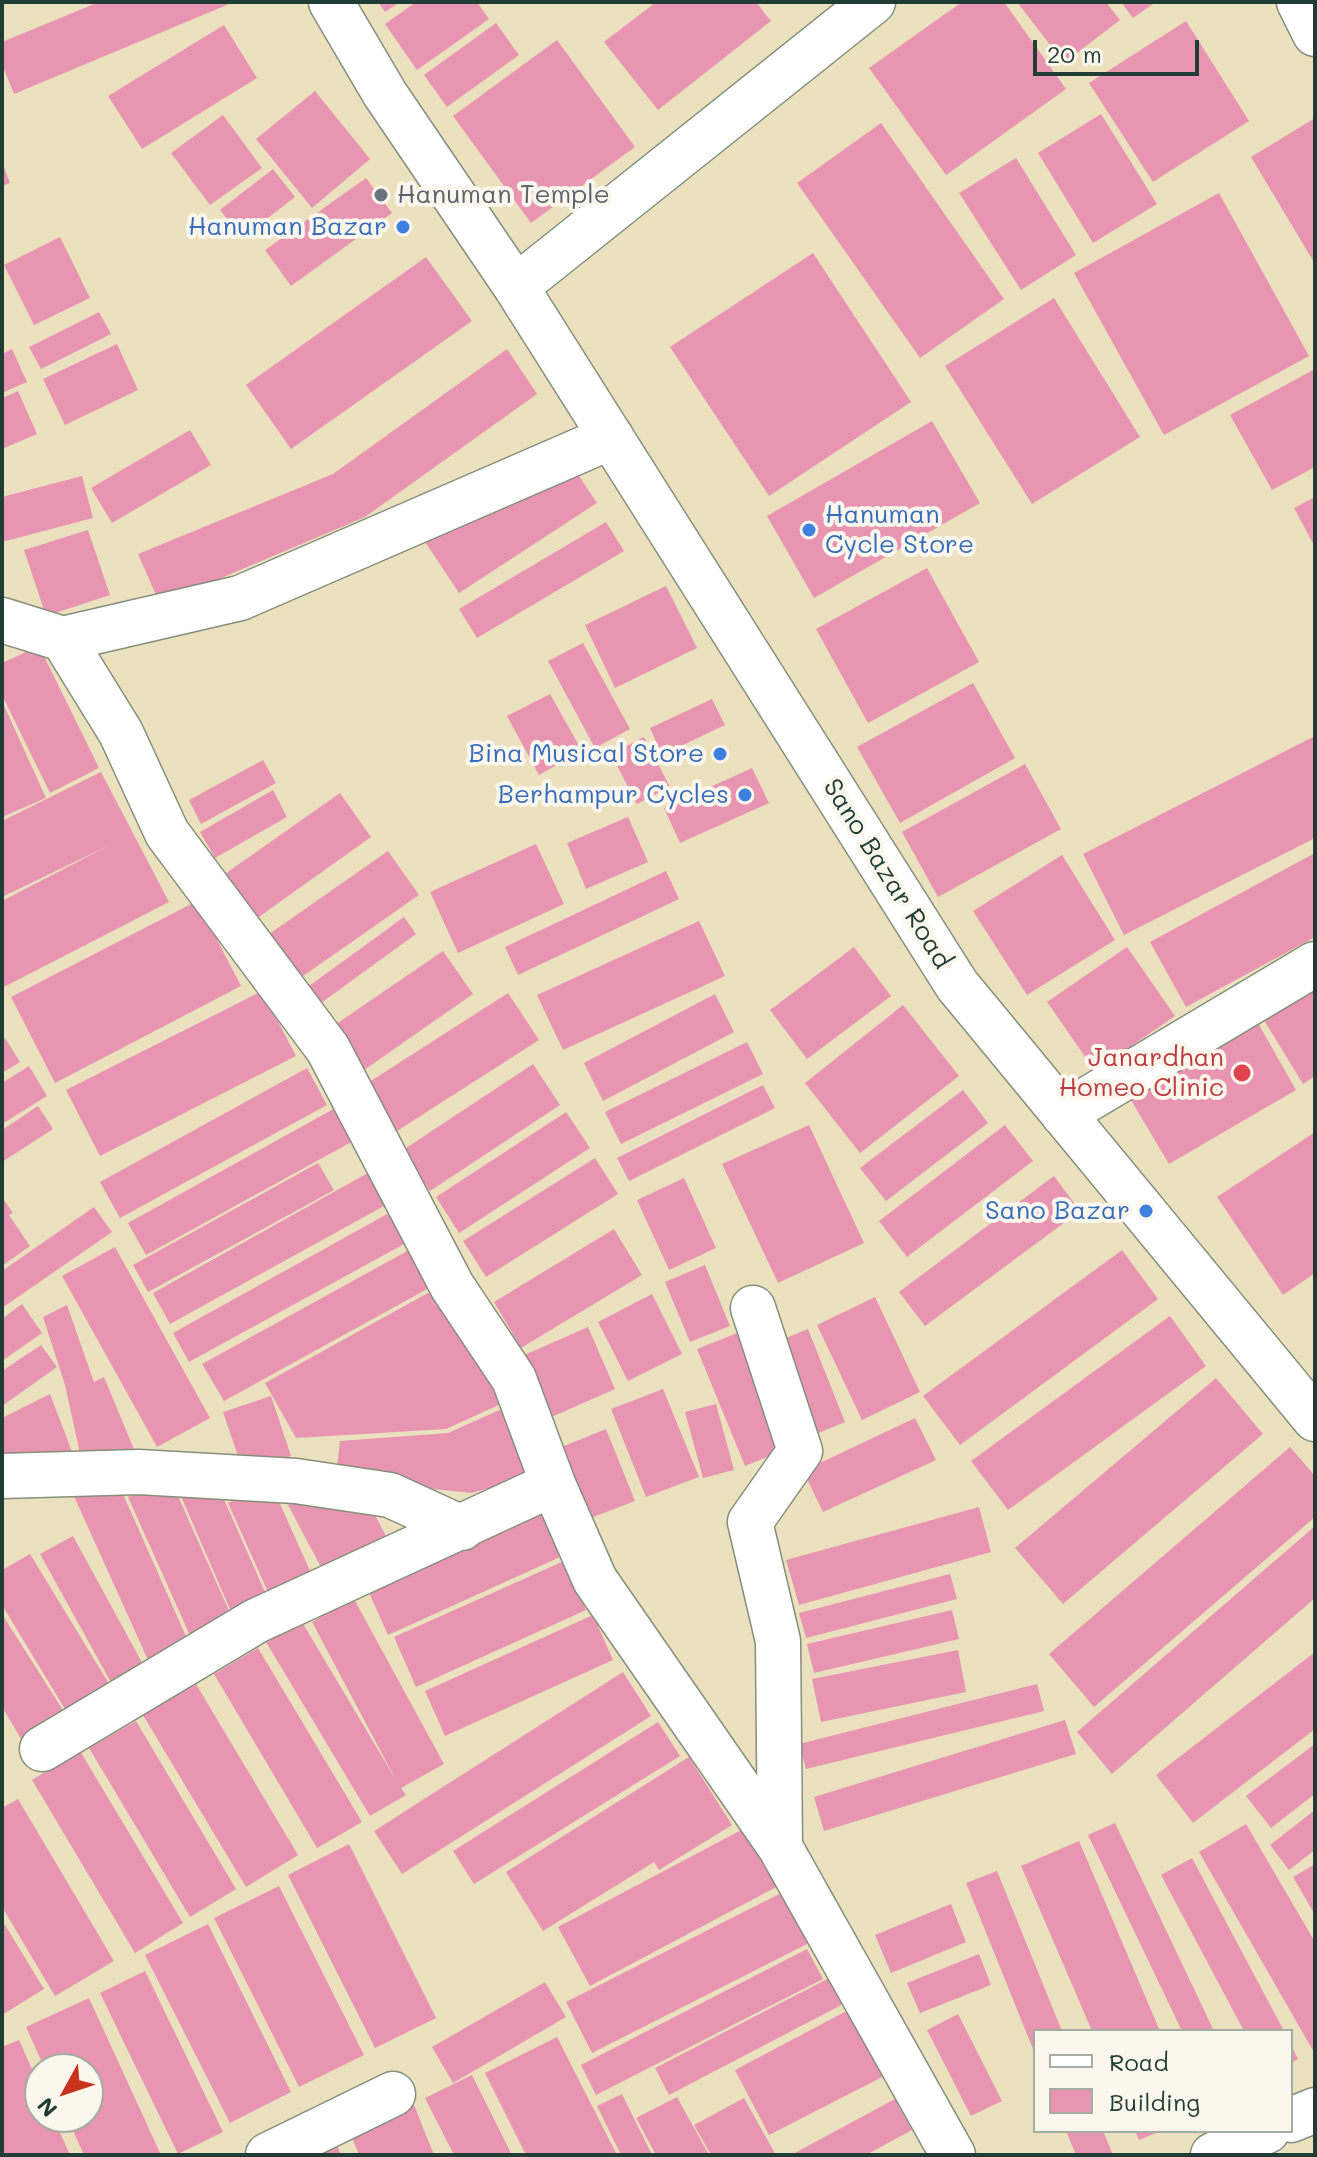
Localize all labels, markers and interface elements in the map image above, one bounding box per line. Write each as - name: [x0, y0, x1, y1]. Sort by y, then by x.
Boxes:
- scale bar: [1037, 24, 1203, 74]
- text: 20 m: [1047, 38, 1102, 69]
- place label: Hanuman Temple: [397, 179, 610, 211]
- marker: Hanuman Temple: [372, 186, 390, 204]
- place label: Hanuman Bazar: [188, 211, 387, 243]
- marker: Hanuman Bazar: [394, 218, 412, 236]
- place label: Hanuman Cycle Store: [825, 499, 974, 560]
- marker: Hanuman Cycle Store: [800, 521, 818, 539]
- place label: Bina Musical Store: [468, 738, 704, 770]
- marker: Bina Musical Store: [711, 745, 729, 763]
- street label: Sano Bazar Road: [816, 773, 958, 975]
- place label: Berhampur Cycles: [498, 779, 729, 811]
- marker: Berhampur Cycles: [736, 786, 754, 804]
- place label: Janardhan Homeo Clinic: [1059, 1042, 1224, 1104]
- marker: Janardhan Homeo Clinic: [1231, 1062, 1253, 1084]
- place label: Sano Bazar: [985, 1195, 1130, 1227]
- marker: Sano Bazar: [1137, 1202, 1155, 1220]
- legend: [1033, 2029, 1293, 2133]
- text: Road: [1109, 2046, 1169, 2077]
- north arrow: [24, 2053, 104, 2133]
- text: Building: [1109, 2086, 1200, 2117]
- text: N: [30, 2092, 63, 2123]

